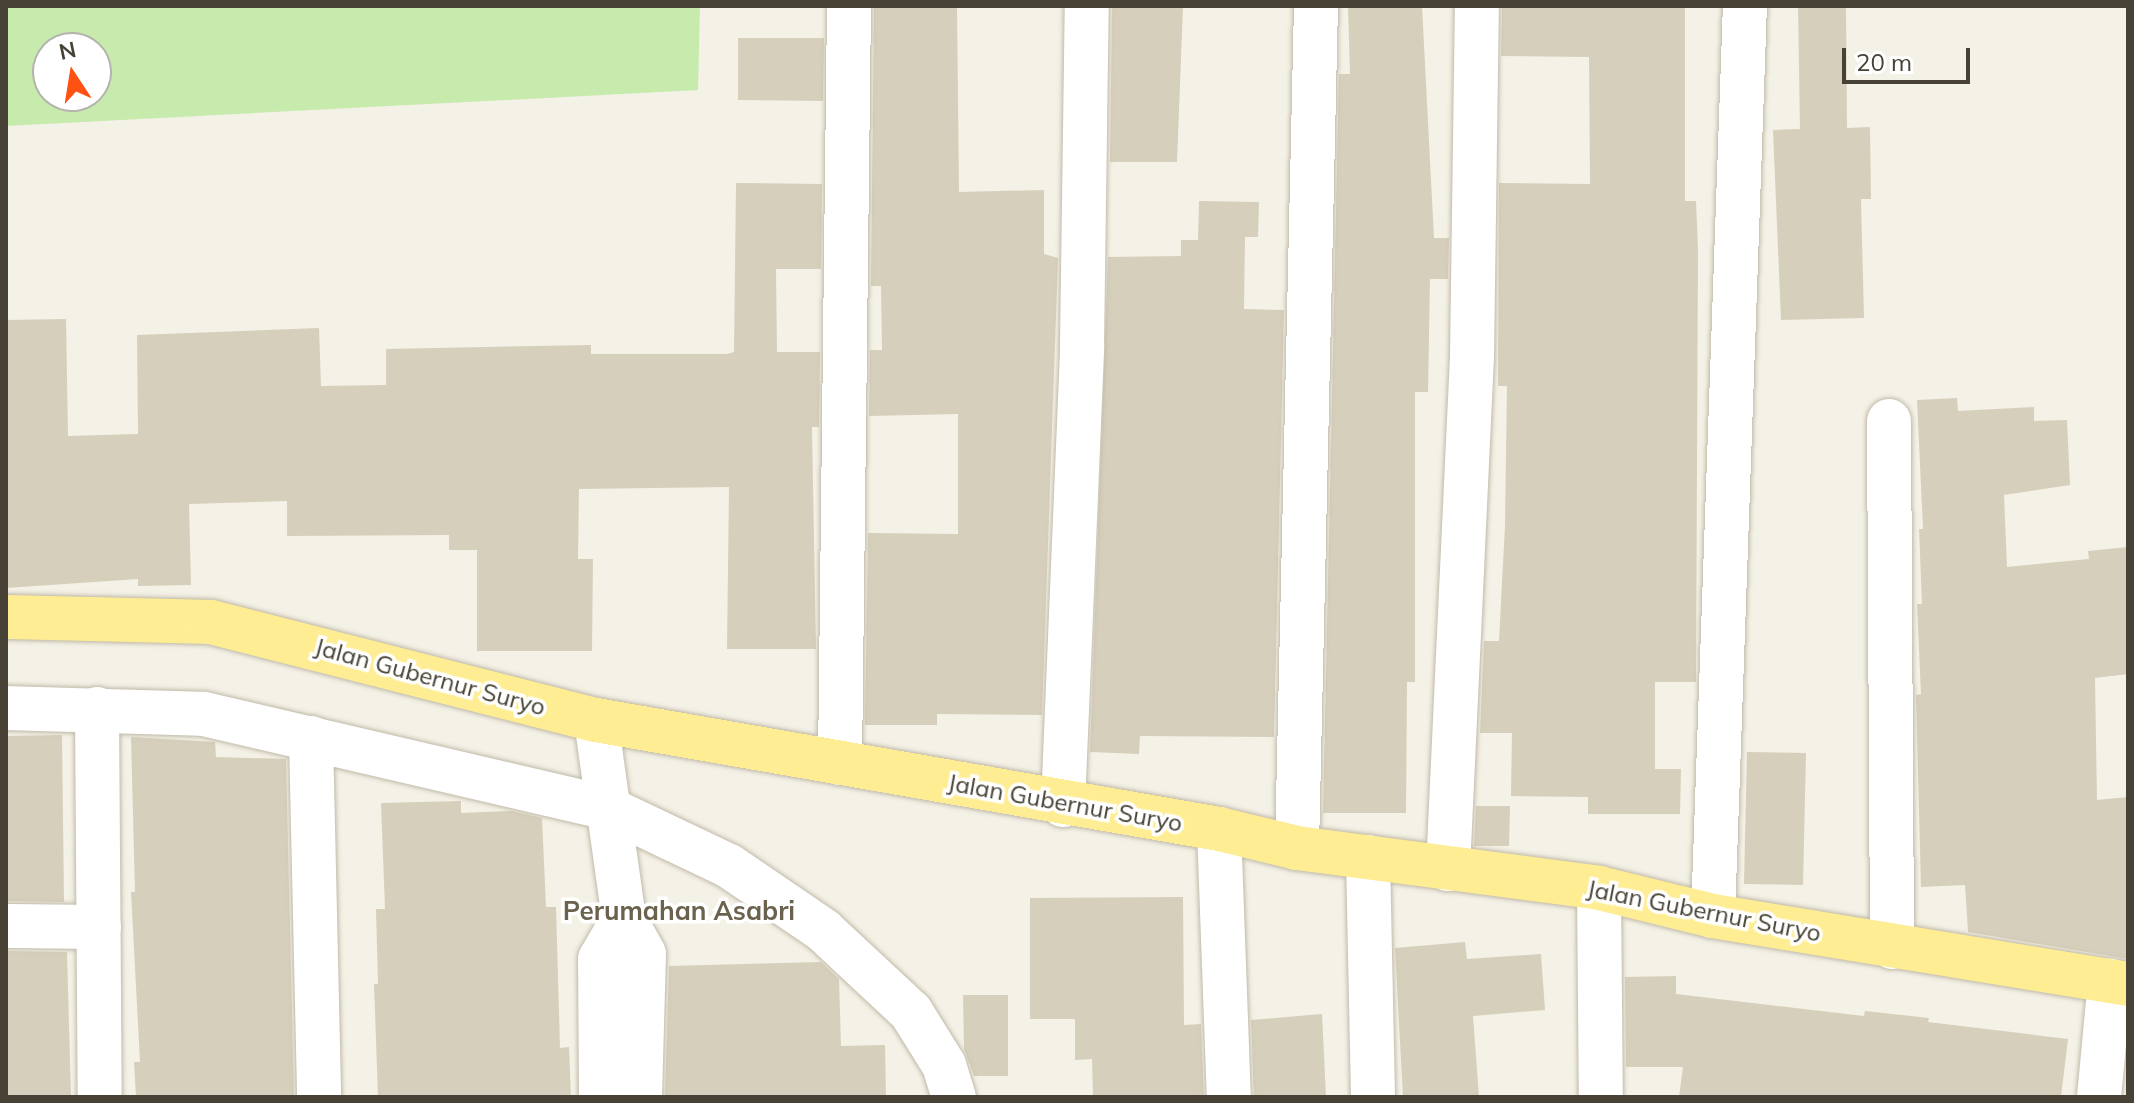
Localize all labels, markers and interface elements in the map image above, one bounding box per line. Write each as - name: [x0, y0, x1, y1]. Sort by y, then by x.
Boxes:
- north arrow: [32, 32, 112, 112]
- scale bar: [1846, 32, 1974, 82]
- text: N: [56, 35, 78, 66]
- text: 20 m: [1856, 47, 1912, 77]
- street label: Jalan Gubernur Suryo: [311, 632, 549, 722]
- street label: Jalan Gubernur Suryo: [945, 768, 1185, 838]
- street label: Jalan Gubernur Suryo: [1585, 874, 1823, 948]
- district label: Perumahan Asabri: [563, 895, 795, 927]

